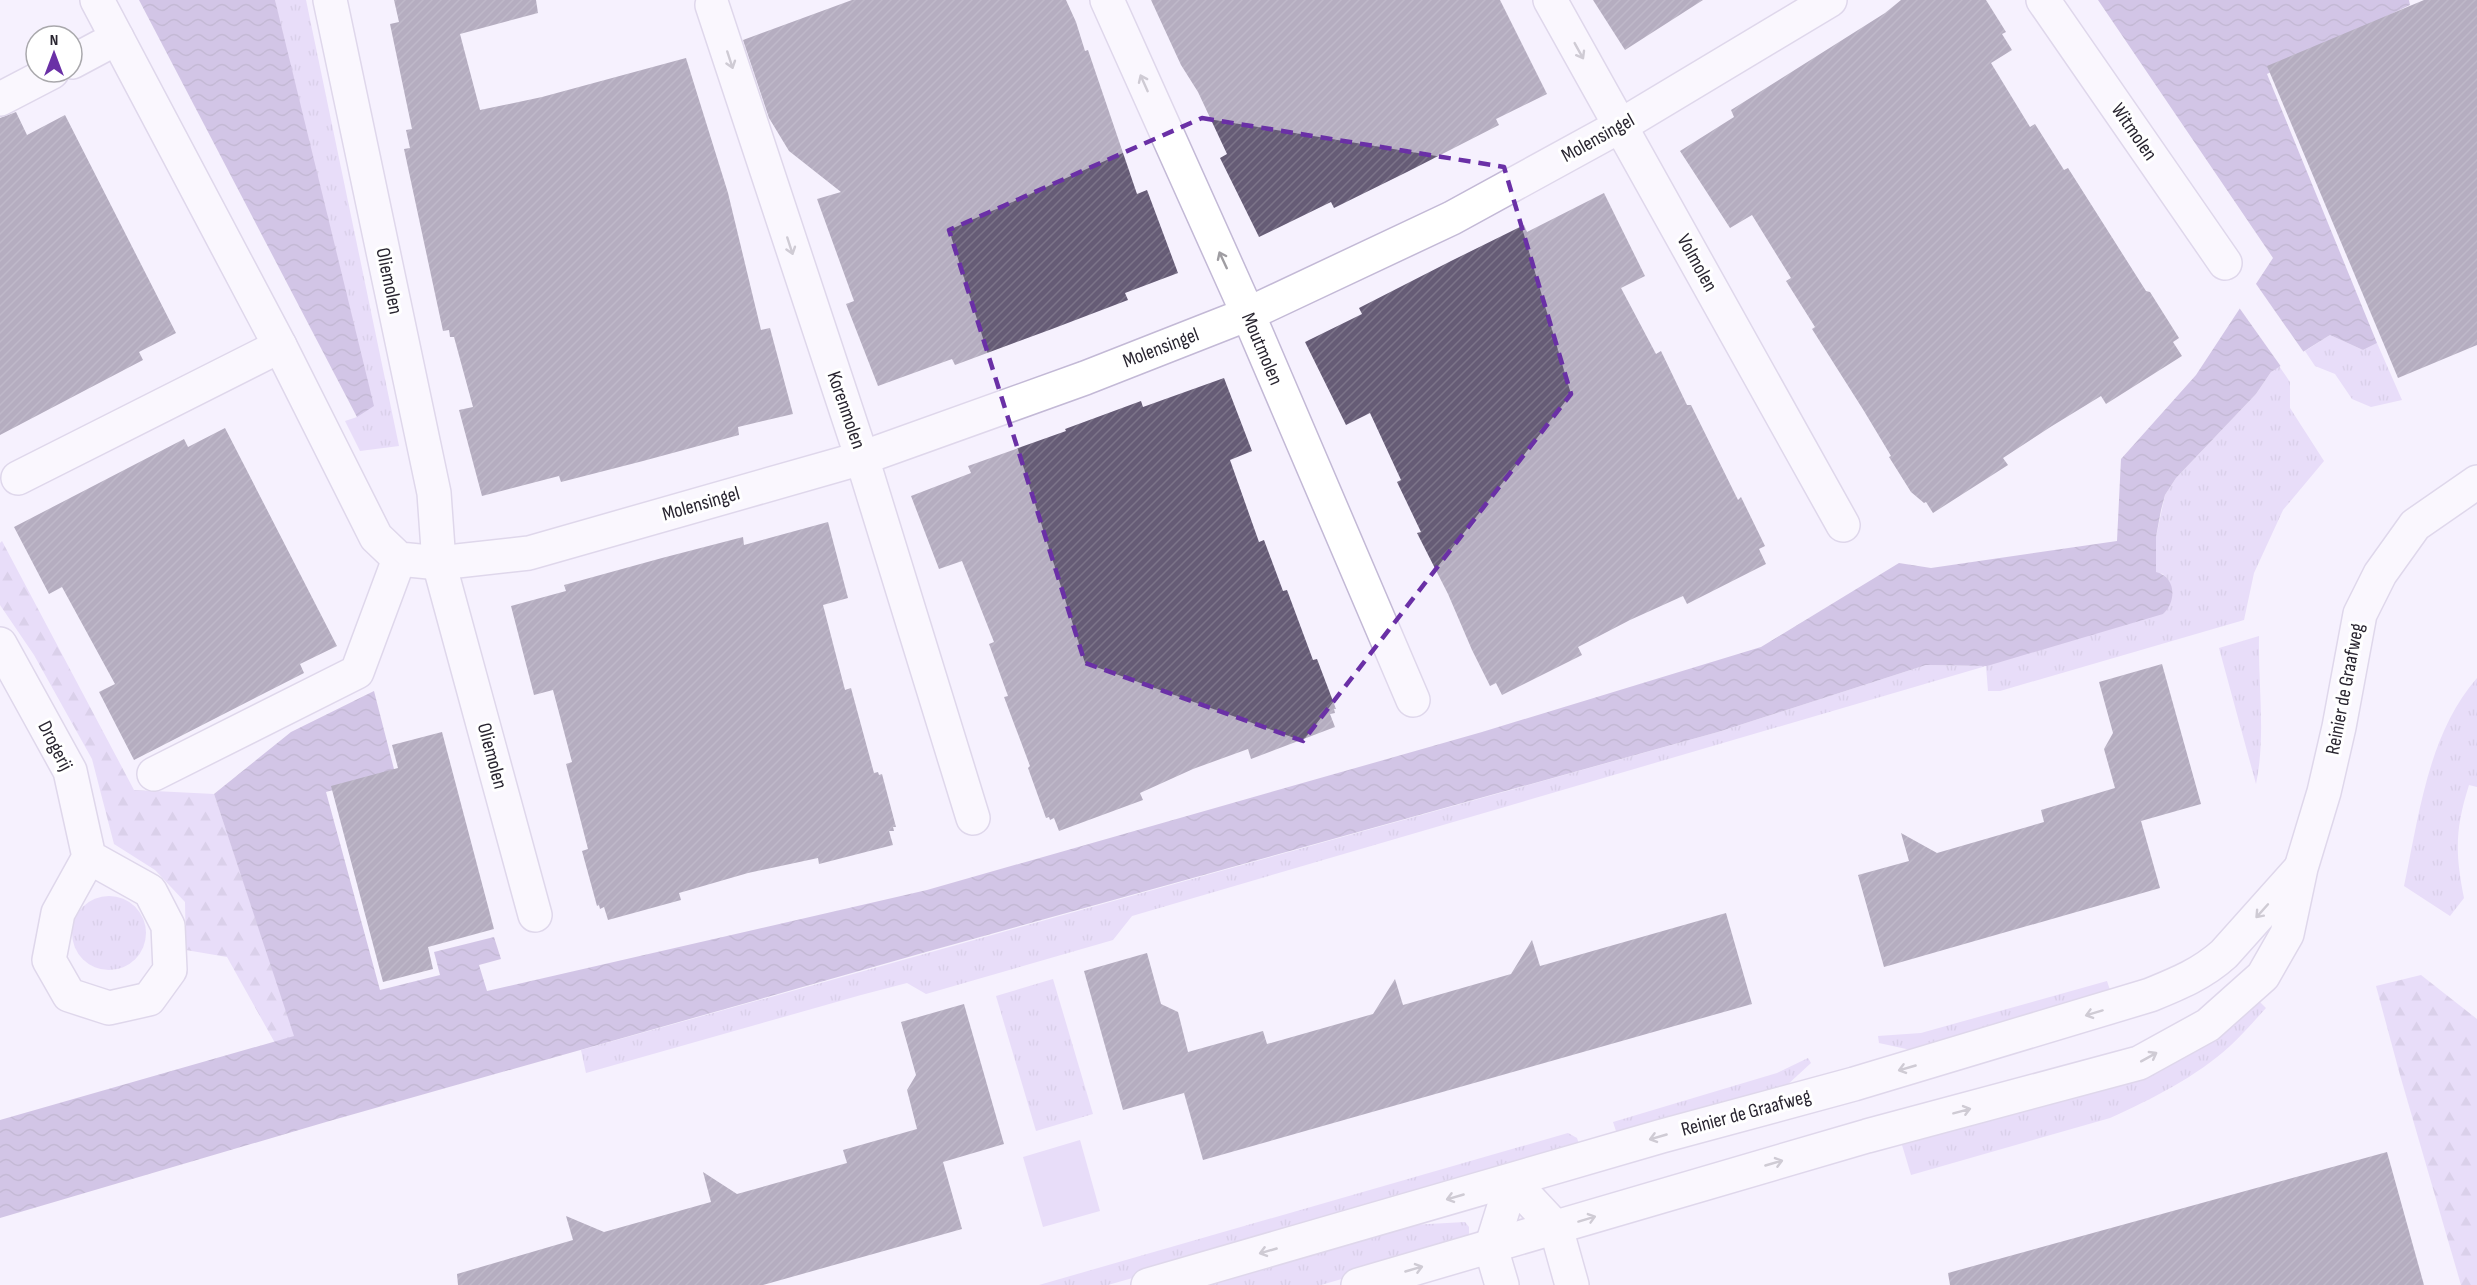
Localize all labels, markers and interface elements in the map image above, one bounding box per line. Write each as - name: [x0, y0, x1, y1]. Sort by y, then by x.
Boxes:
- north arrow: [24, 24, 84, 84]
- text: N: [50, 31, 58, 50]
- one-way arrow: [1573, 42, 1585, 59]
- one-way arrow: [725, 50, 736, 69]
- one-way arrow: [1138, 74, 1149, 92]
- street label: Witmolen: [2106, 99, 2162, 165]
- street label: Molensingel: [1557, 108, 1639, 168]
- street label: Volmolen: [1672, 230, 1722, 296]
- one-way arrow: [786, 236, 797, 255]
- street label: Oliemolen: [370, 246, 408, 316]
- one-way arrow: [1217, 252, 1229, 270]
- street label: Moutmolen: [1236, 309, 1288, 389]
- street label: Molensingel: [1120, 323, 1202, 373]
- street label: Korenmolen: [822, 368, 870, 452]
- street label: Molensingel: [659, 481, 743, 527]
- street label: Reinier de Graafweg: [2320, 621, 2370, 757]
- street label: Drogerij: [32, 717, 78, 775]
- street label: Oliemolen: [472, 720, 512, 792]
- one-way arrow: [2255, 903, 2269, 918]
- one-way arrow: [2085, 1008, 2104, 1019]
- one-way arrow: [2140, 1051, 2157, 1063]
- one-way arrow: [1898, 1063, 1917, 1074]
- street label: Reinier de Graafweg: [1678, 1084, 1814, 1142]
- one-way arrow: [1952, 1104, 1971, 1116]
- one-way arrow: [1649, 1132, 1668, 1143]
- one-way arrow: [1764, 1157, 1783, 1168]
- one-way arrow: [1446, 1192, 1465, 1204]
- one-way arrow: [1577, 1212, 1596, 1223]
- one-way arrow: [1259, 1246, 1278, 1257]
- one-way arrow: [1404, 1263, 1423, 1274]

